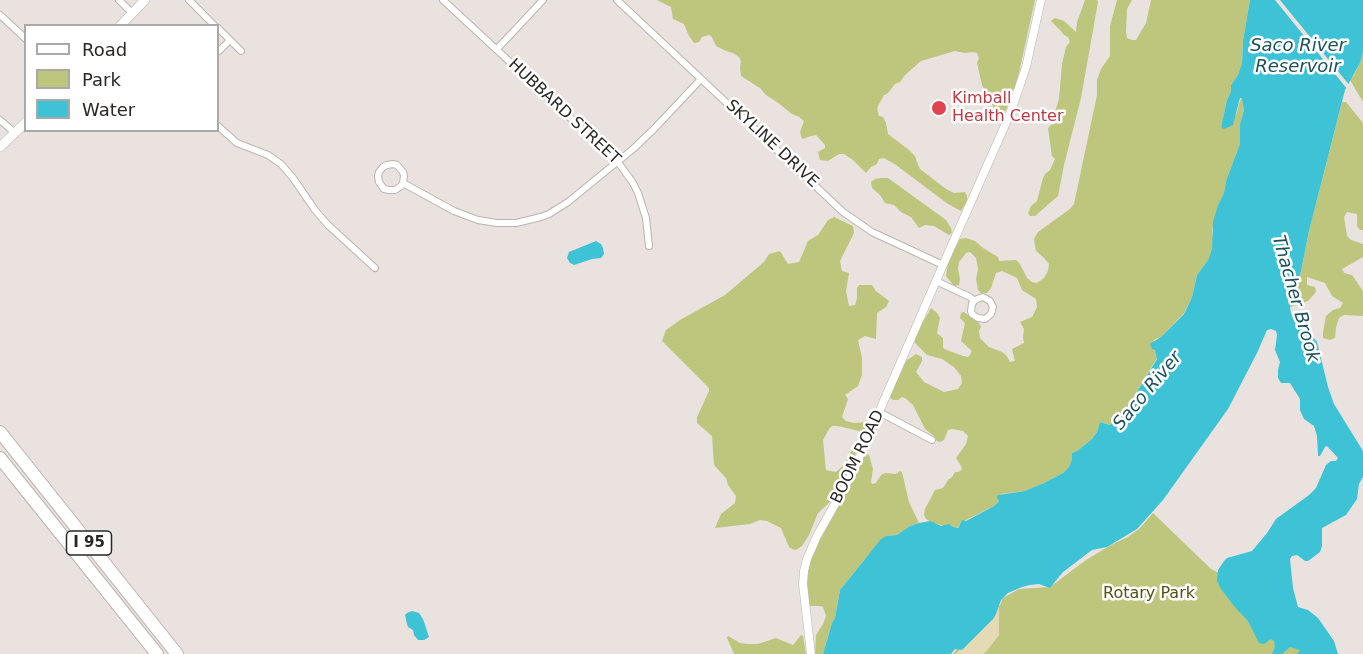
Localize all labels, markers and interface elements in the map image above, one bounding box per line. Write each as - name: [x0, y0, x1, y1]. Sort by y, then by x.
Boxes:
- legend: [24, 24, 219, 132]
- water label: Saco River Reservoir: [1250, 35, 1346, 78]
- text: Road: [82, 39, 127, 60]
- street label: HUBBARD STREET: [504, 55, 624, 169]
- text: Park: [82, 69, 121, 90]
- place label: Kimball Health Center: [952, 89, 1063, 127]
- street label: SKYLINE DRIVE: [722, 96, 822, 192]
- text: Water: [82, 99, 135, 120]
- marker: Kimball Health Center: [930, 99, 948, 117]
- water label: Thacher Brook: [1267, 233, 1323, 365]
- water label: Saco River: [1109, 347, 1187, 435]
- street label: BOOM ROAD: [827, 407, 889, 507]
- road number: I 95: [66, 531, 112, 555]
- park label: Rotary Park: [1103, 584, 1195, 604]

